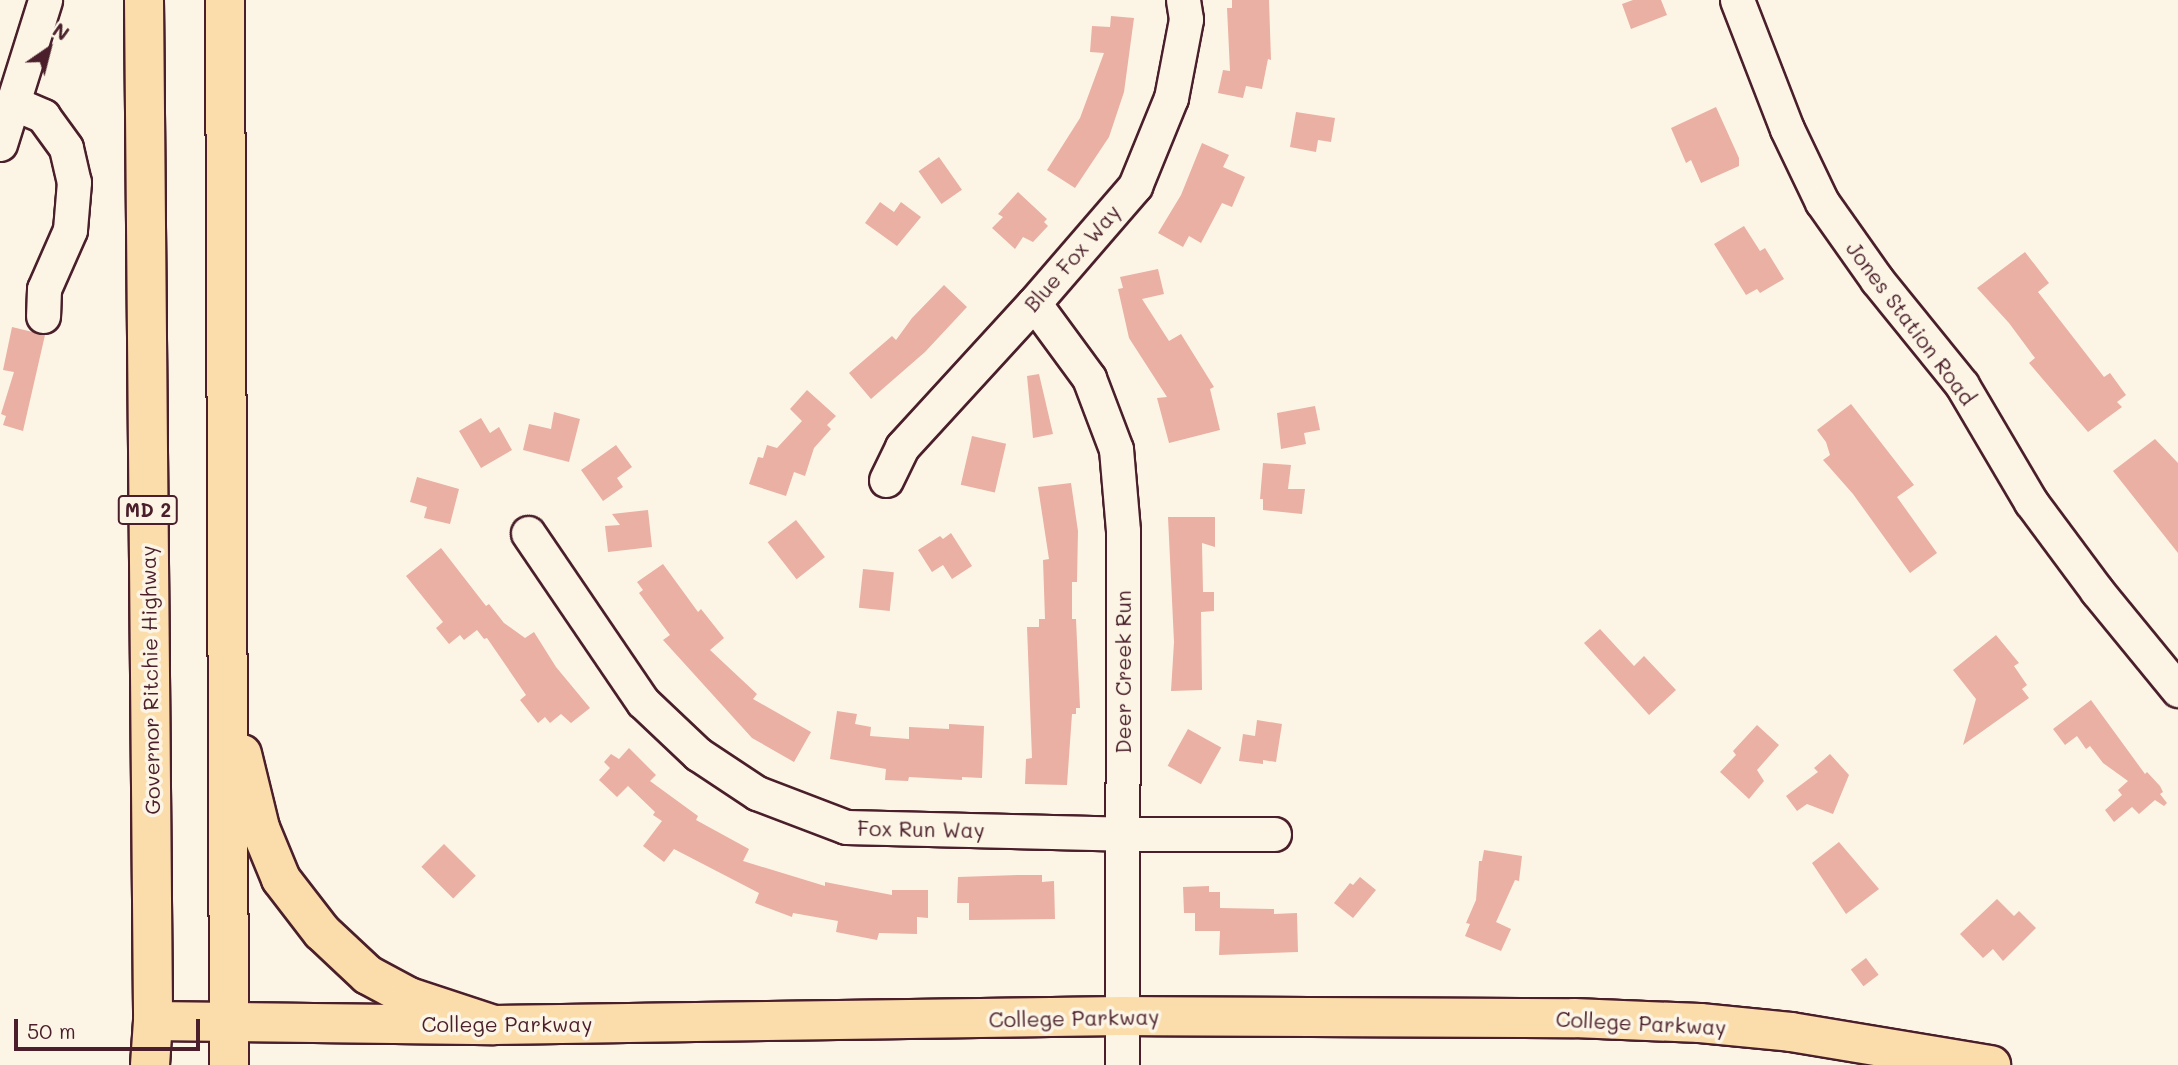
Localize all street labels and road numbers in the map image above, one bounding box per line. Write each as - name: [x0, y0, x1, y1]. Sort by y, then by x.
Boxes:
- street label: Blue Fox Way: [1019, 199, 1125, 317]
- street label: Jones Station Road: [1841, 236, 1981, 410]
- road number: MD 2: [116, 495, 180, 526]
- street label: Governor Ritchie Highway: [135, 545, 165, 815]
- street label: Deer Creek Run: [1110, 590, 1136, 754]
- street label: Fox Run Way: [857, 815, 985, 843]
- street label: College Parkway: [988, 1004, 1160, 1032]
- street label: College Parkway: [1555, 1006, 1727, 1040]
- street label: College Parkway: [422, 1011, 592, 1037]

